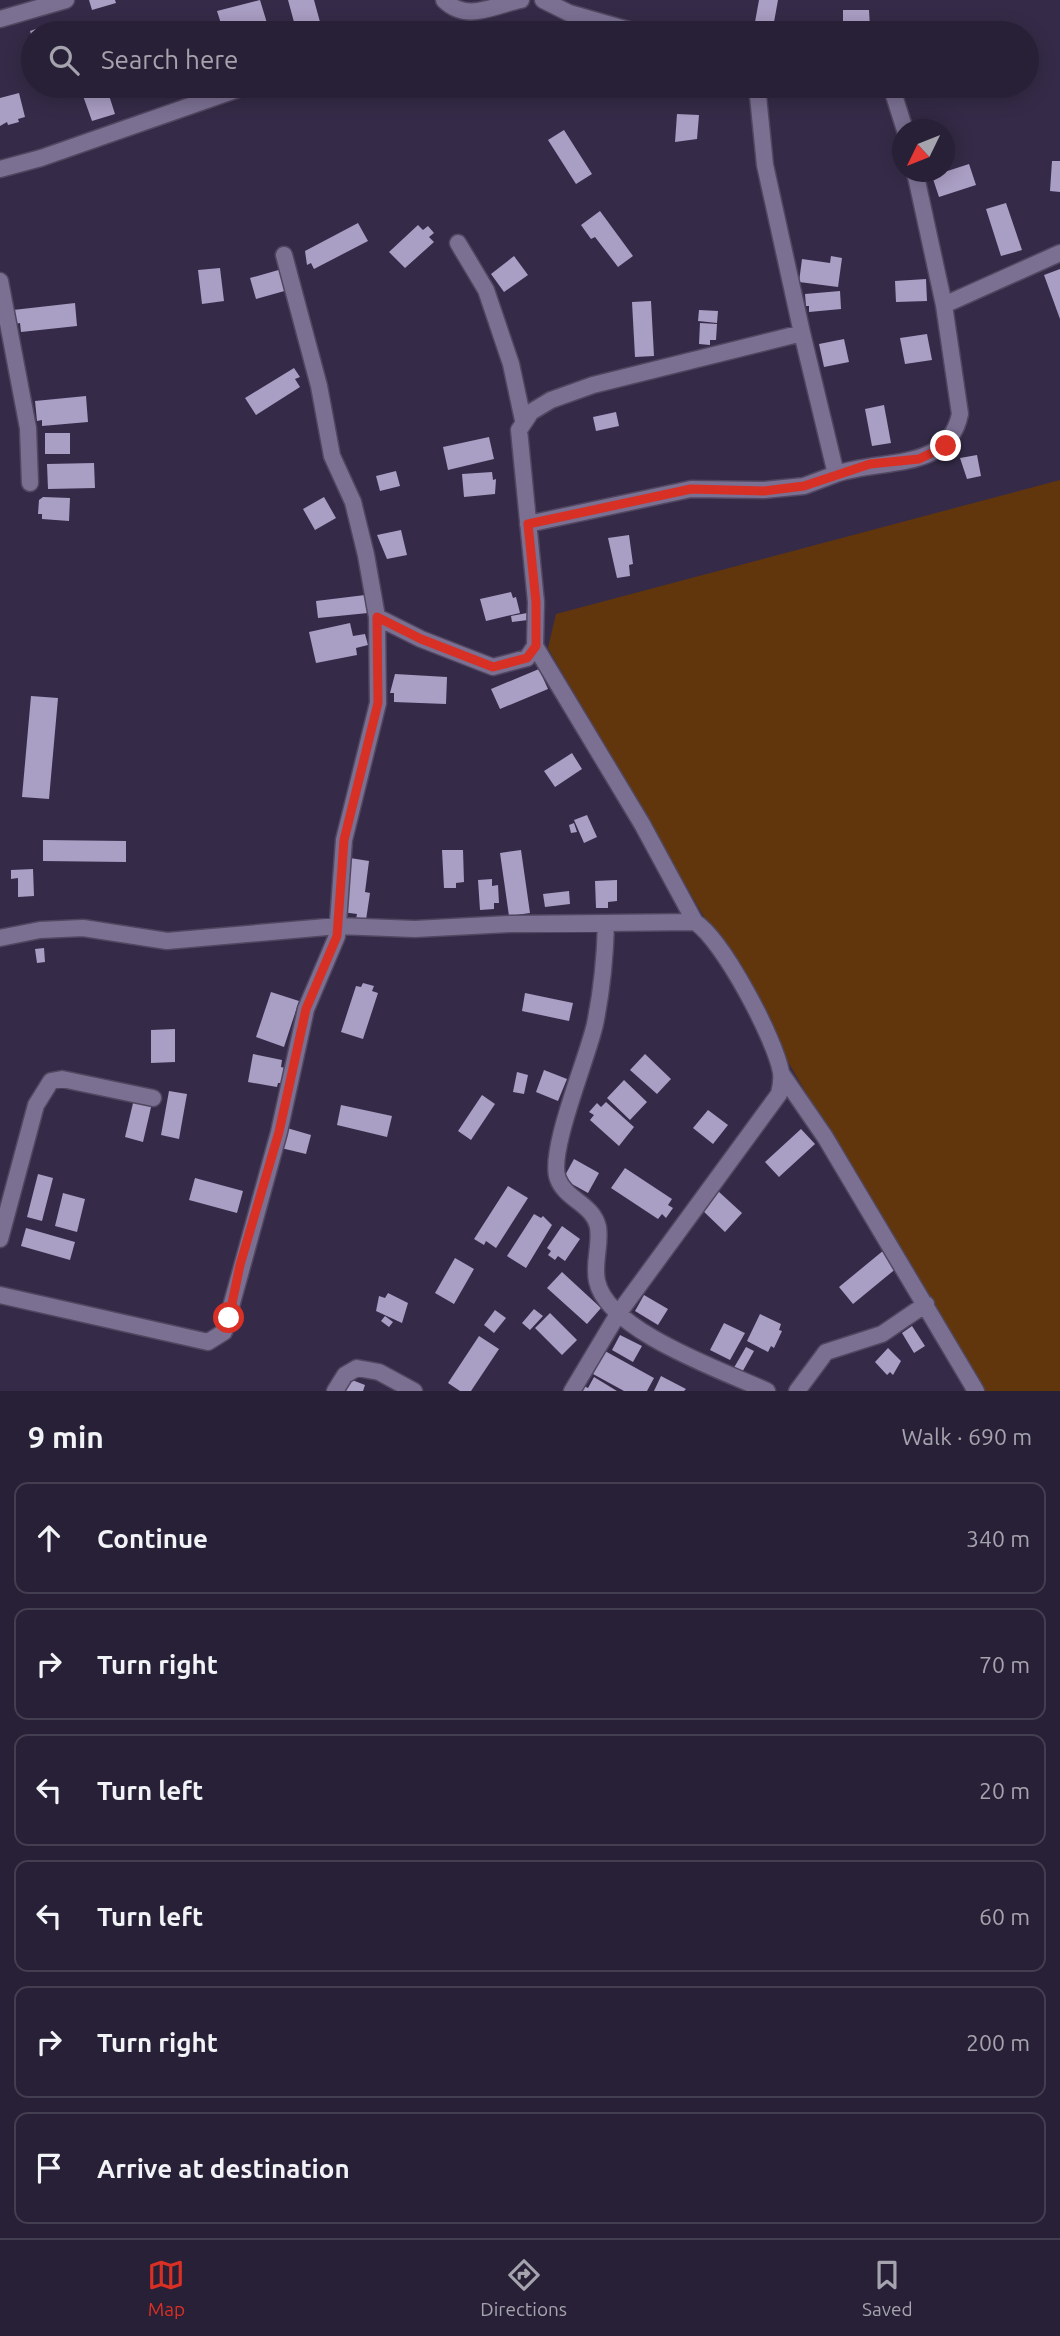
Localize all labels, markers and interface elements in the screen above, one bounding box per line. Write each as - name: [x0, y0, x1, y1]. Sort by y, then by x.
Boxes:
- search box: [21, 21, 1039, 98]
- icon: search: [45, 41, 83, 79]
- text: Search here: [101, 45, 238, 74]
- north arrow: [892, 119, 955, 182]
- route end: [930, 430, 961, 461]
- route start: [213, 1302, 244, 1333]
- text: 9 min: [28, 1420, 104, 1454]
- text: Walk · 690 m: [901, 1424, 1032, 1449]
- icon: ahead: [30, 1519, 68, 1557]
- text: Continue: [97, 1524, 208, 1553]
- text: 340 m: [966, 1526, 1030, 1551]
- icon: right: [30, 1645, 68, 1683]
- text: Turn right: [97, 1650, 218, 1679]
- text: 70 m: [979, 1652, 1030, 1677]
- icon: left: [30, 1771, 68, 1809]
- text: Turn left: [97, 1776, 203, 1805]
- text: 20 m: [979, 1778, 1030, 1803]
- icon: left: [30, 1897, 68, 1935]
- text: Turn left: [97, 1902, 203, 1931]
- text: 60 m: [979, 1904, 1030, 1929]
- icon: right: [30, 2023, 68, 2061]
- text: Turn right: [97, 2028, 218, 2057]
- text: 200 m: [966, 2030, 1030, 2055]
- icon: arrive: [30, 2149, 68, 2187]
- text: Arrive at destination: [97, 2154, 350, 2183]
- tab: Map: [147, 2256, 185, 2320]
- tab: Directions: [480, 2256, 567, 2320]
- tab: Saved: [862, 2256, 913, 2320]

